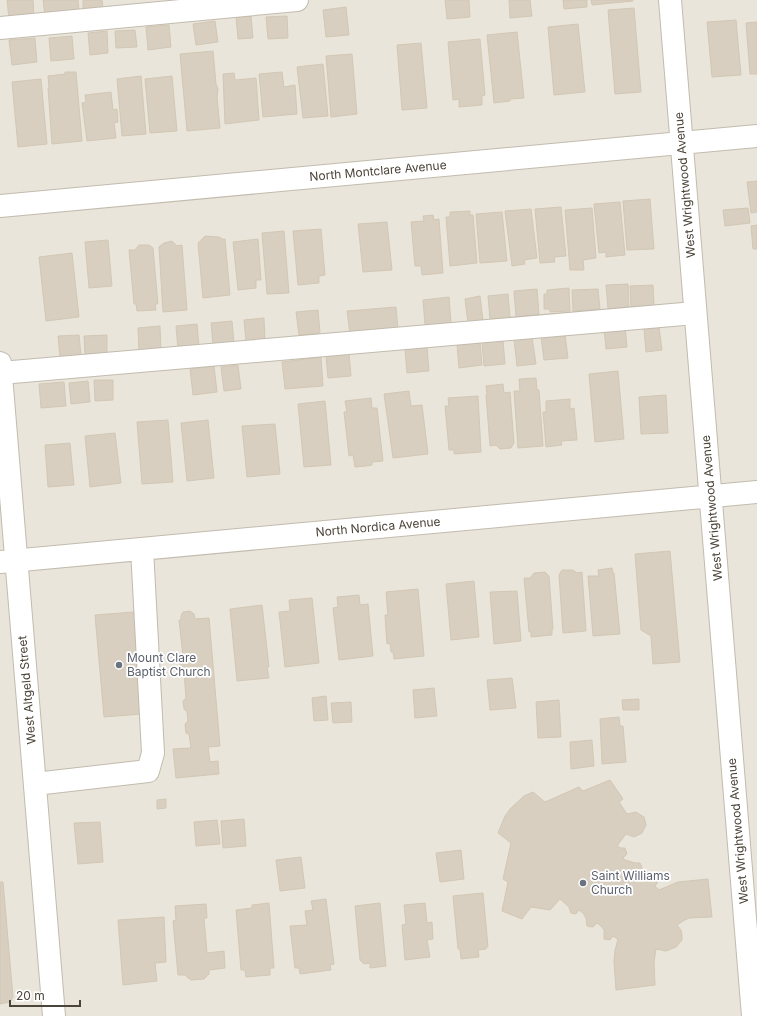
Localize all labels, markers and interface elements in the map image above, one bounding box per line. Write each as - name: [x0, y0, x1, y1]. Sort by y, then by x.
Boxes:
- street label: West Wrightwood Avenue: [671, 112, 698, 259]
- street label: North Montclare Avenue: [309, 157, 447, 184]
- street label: West Wrightwood Avenue: [698, 435, 725, 582]
- street label: North Nordica Avenue: [315, 514, 441, 539]
- street label: West Altgeld Street: [14, 635, 39, 745]
- place label: Mount Clare Baptist Church: [127, 650, 211, 679]
- marker: Mount Clare Baptist Church: [114, 660, 124, 670]
- street label: West Wrightwood Avenue: [724, 758, 751, 905]
- place label: Saint Williams Church: [591, 868, 670, 897]
- marker: Saint Williams Church: [578, 878, 588, 888]
- scale bar: [10, 982, 80, 1008]
- text: 20 m: [16, 988, 45, 1003]

